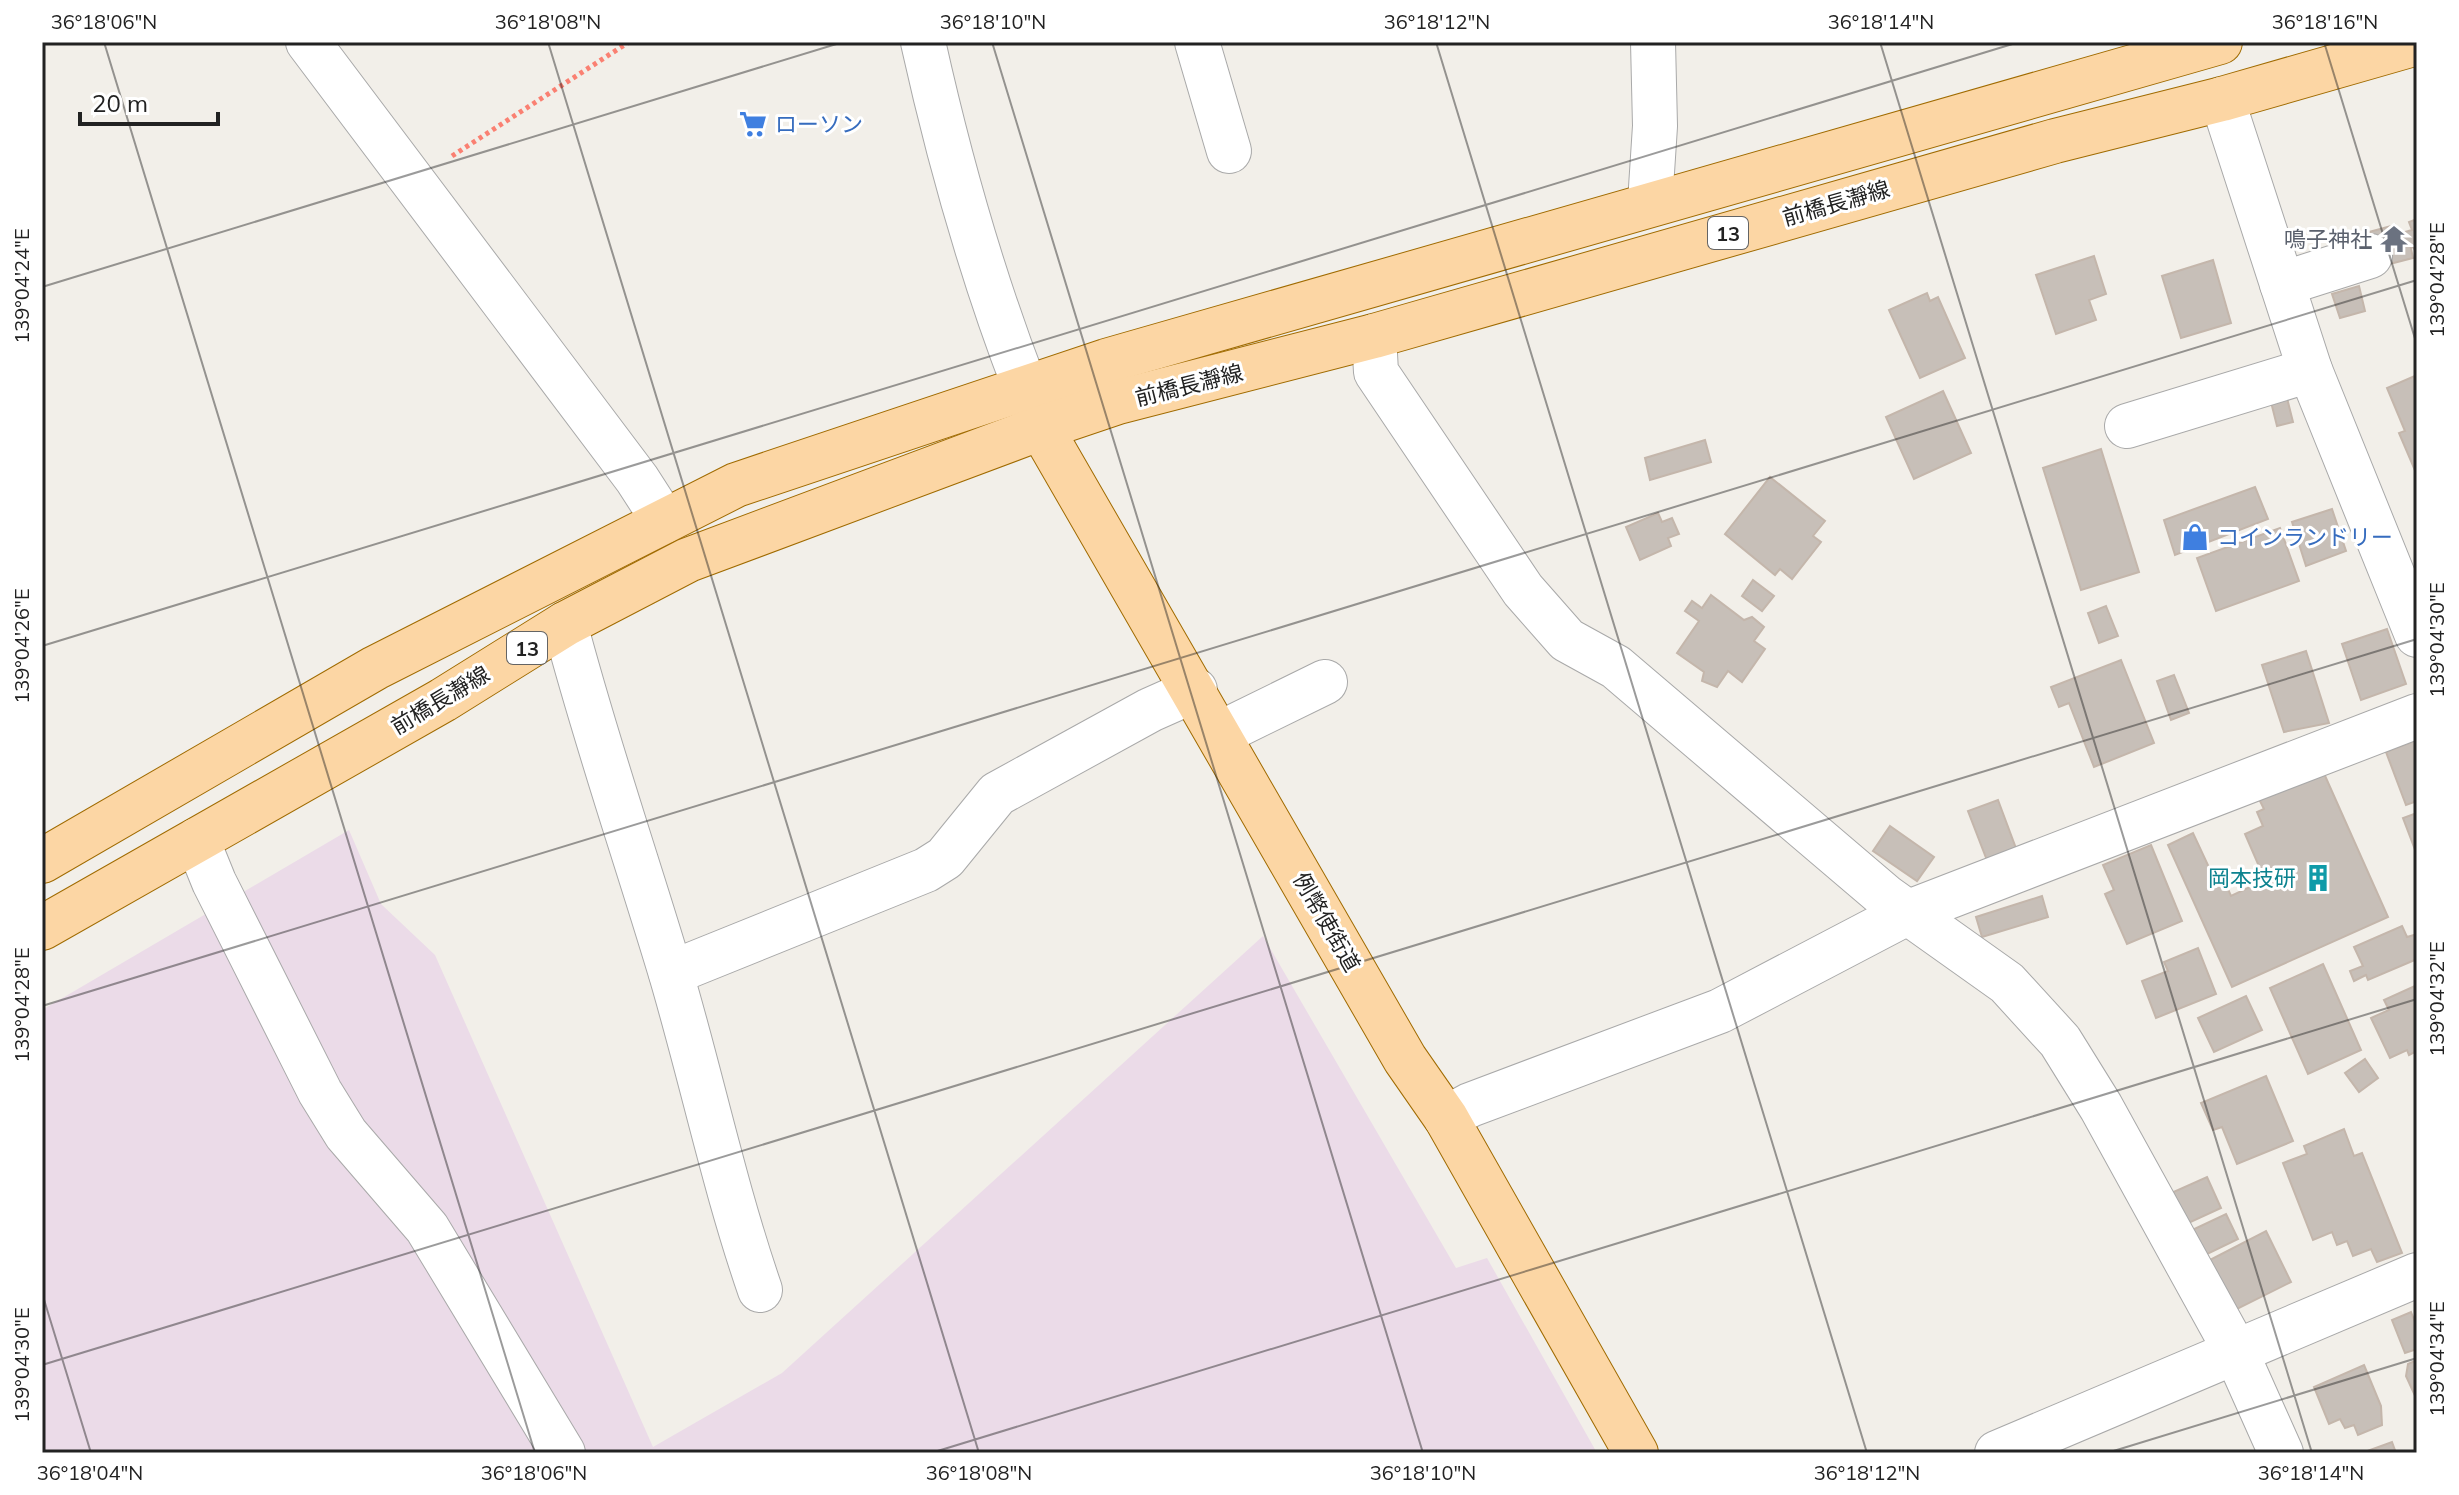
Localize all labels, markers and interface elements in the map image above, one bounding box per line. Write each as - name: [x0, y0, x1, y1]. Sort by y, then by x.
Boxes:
- text: 36°18'06"N: [51, 9, 157, 34]
- text: 36°18'08"N: [495, 9, 601, 34]
- text: 36°18'10"N: [940, 9, 1046, 34]
- text: 36°18'12"N: [1384, 9, 1490, 34]
- text: 36°18'14"N: [1828, 9, 1934, 34]
- text: 36°18'16"N: [2272, 9, 2378, 34]
- scale bar: [80, 76, 218, 126]
- text: 20 m: [92, 88, 148, 118]
- supermarket icon: ローソン: [738, 109, 768, 139]
- place label: ローソン: [775, 110, 863, 138]
- street label: 前橋長瀞線: [1779, 174, 1893, 232]
- road number: 13: [1708, 217, 1748, 249]
- text: 139°04'28"E: [2424, 222, 2449, 338]
- temple icon: 鳴子神社: [2379, 224, 2409, 254]
- place label: 鳴子神社: [2284, 225, 2372, 253]
- text: 139°04'24"E: [9, 228, 34, 344]
- street label: 前橋長瀞線: [1132, 358, 1246, 412]
- shop icon: コインランドリー: [2180, 522, 2210, 552]
- place label: コインランドリー: [2217, 523, 2393, 551]
- text: 139°04'30"E: [2424, 582, 2449, 698]
- text: 139°04'26"E: [9, 588, 34, 704]
- road number: 13: [507, 632, 547, 664]
- street label: 前橋長瀞線: [386, 660, 494, 740]
- building icon: 岡本技研: [2303, 863, 2333, 893]
- place label: 岡本技研: [2208, 864, 2296, 892]
- street label: 例幣使街道: [1287, 867, 1367, 977]
- text: 139°04'32"E: [2424, 941, 2449, 1057]
- text: 139°04'28"E: [9, 947, 34, 1063]
- text: 139°04'34"E: [2424, 1301, 2449, 1417]
- text: 139°04'30"E: [9, 1307, 34, 1423]
- text: 36°18'04"N: [37, 1460, 143, 1485]
- text: 36°18'06"N: [481, 1460, 587, 1485]
- text: 36°18'08"N: [926, 1460, 1032, 1485]
- text: 36°18'10"N: [1370, 1460, 1476, 1485]
- text: 36°18'12"N: [1814, 1460, 1920, 1485]
- text: 36°18'14"N: [2258, 1460, 2364, 1485]

